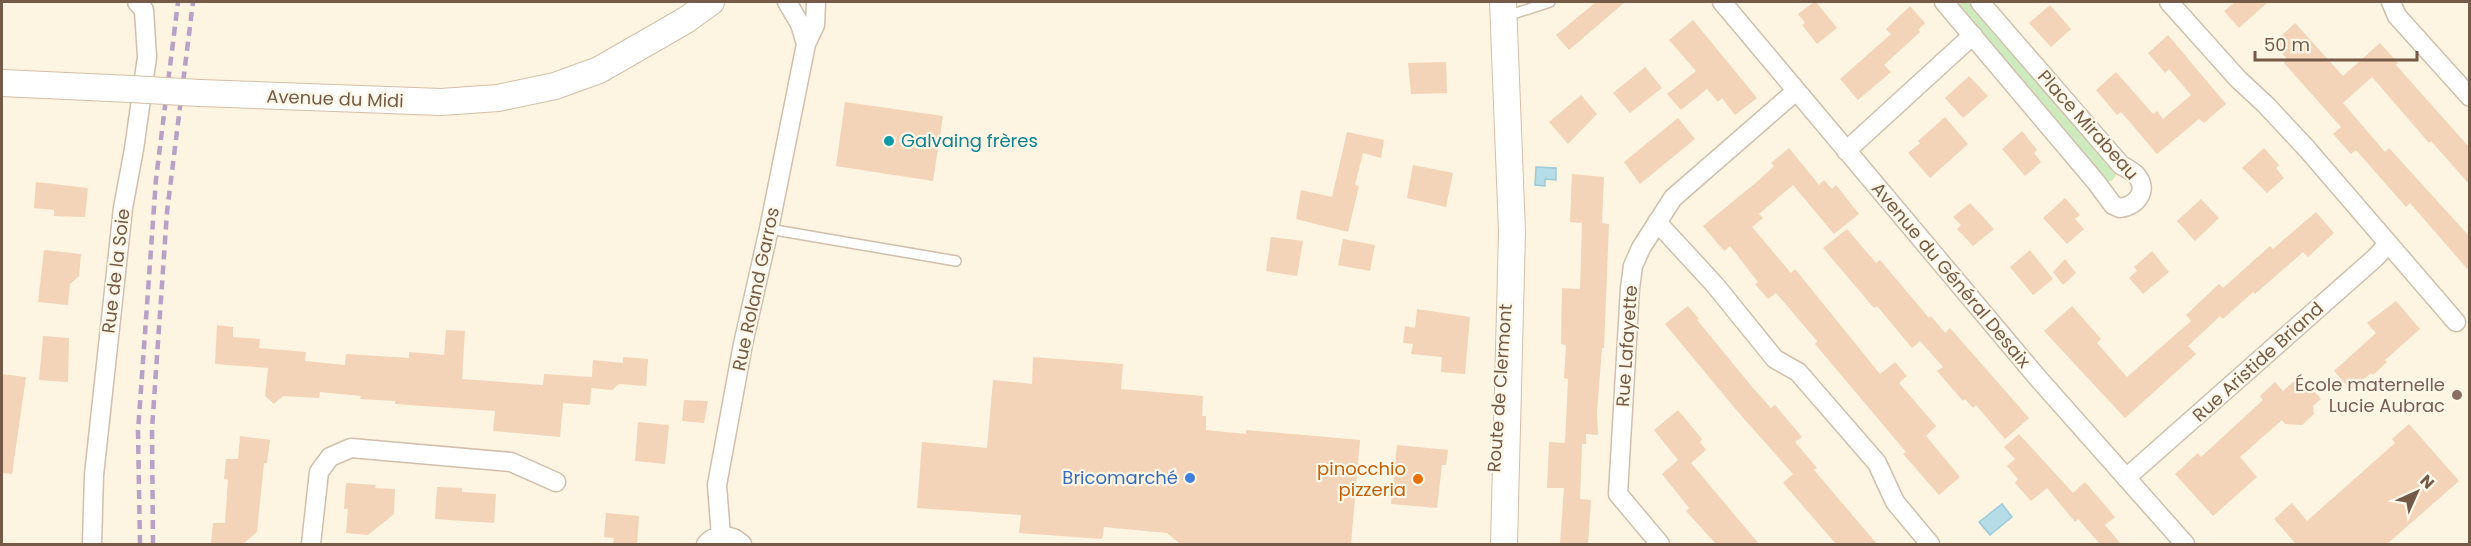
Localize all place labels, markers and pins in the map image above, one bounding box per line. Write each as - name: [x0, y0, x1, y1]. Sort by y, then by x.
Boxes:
- place label: Galvaing frères: [901, 128, 1038, 153]
- marker: Galvaing frères: [882, 134, 896, 148]
- place label: École maternelle Lucie Aubrac: [2295, 372, 2445, 418]
- marker: École maternelle Lucie Aubrac: [2450, 388, 2464, 402]
- place label: pinocchio pizzeria: [1317, 456, 1406, 502]
- place label: Bricomarché: [1062, 465, 1178, 490]
- marker: Bricomarché: [1183, 471, 1197, 485]
- marker: pinocchio pizzeria: [1411, 472, 1425, 486]

